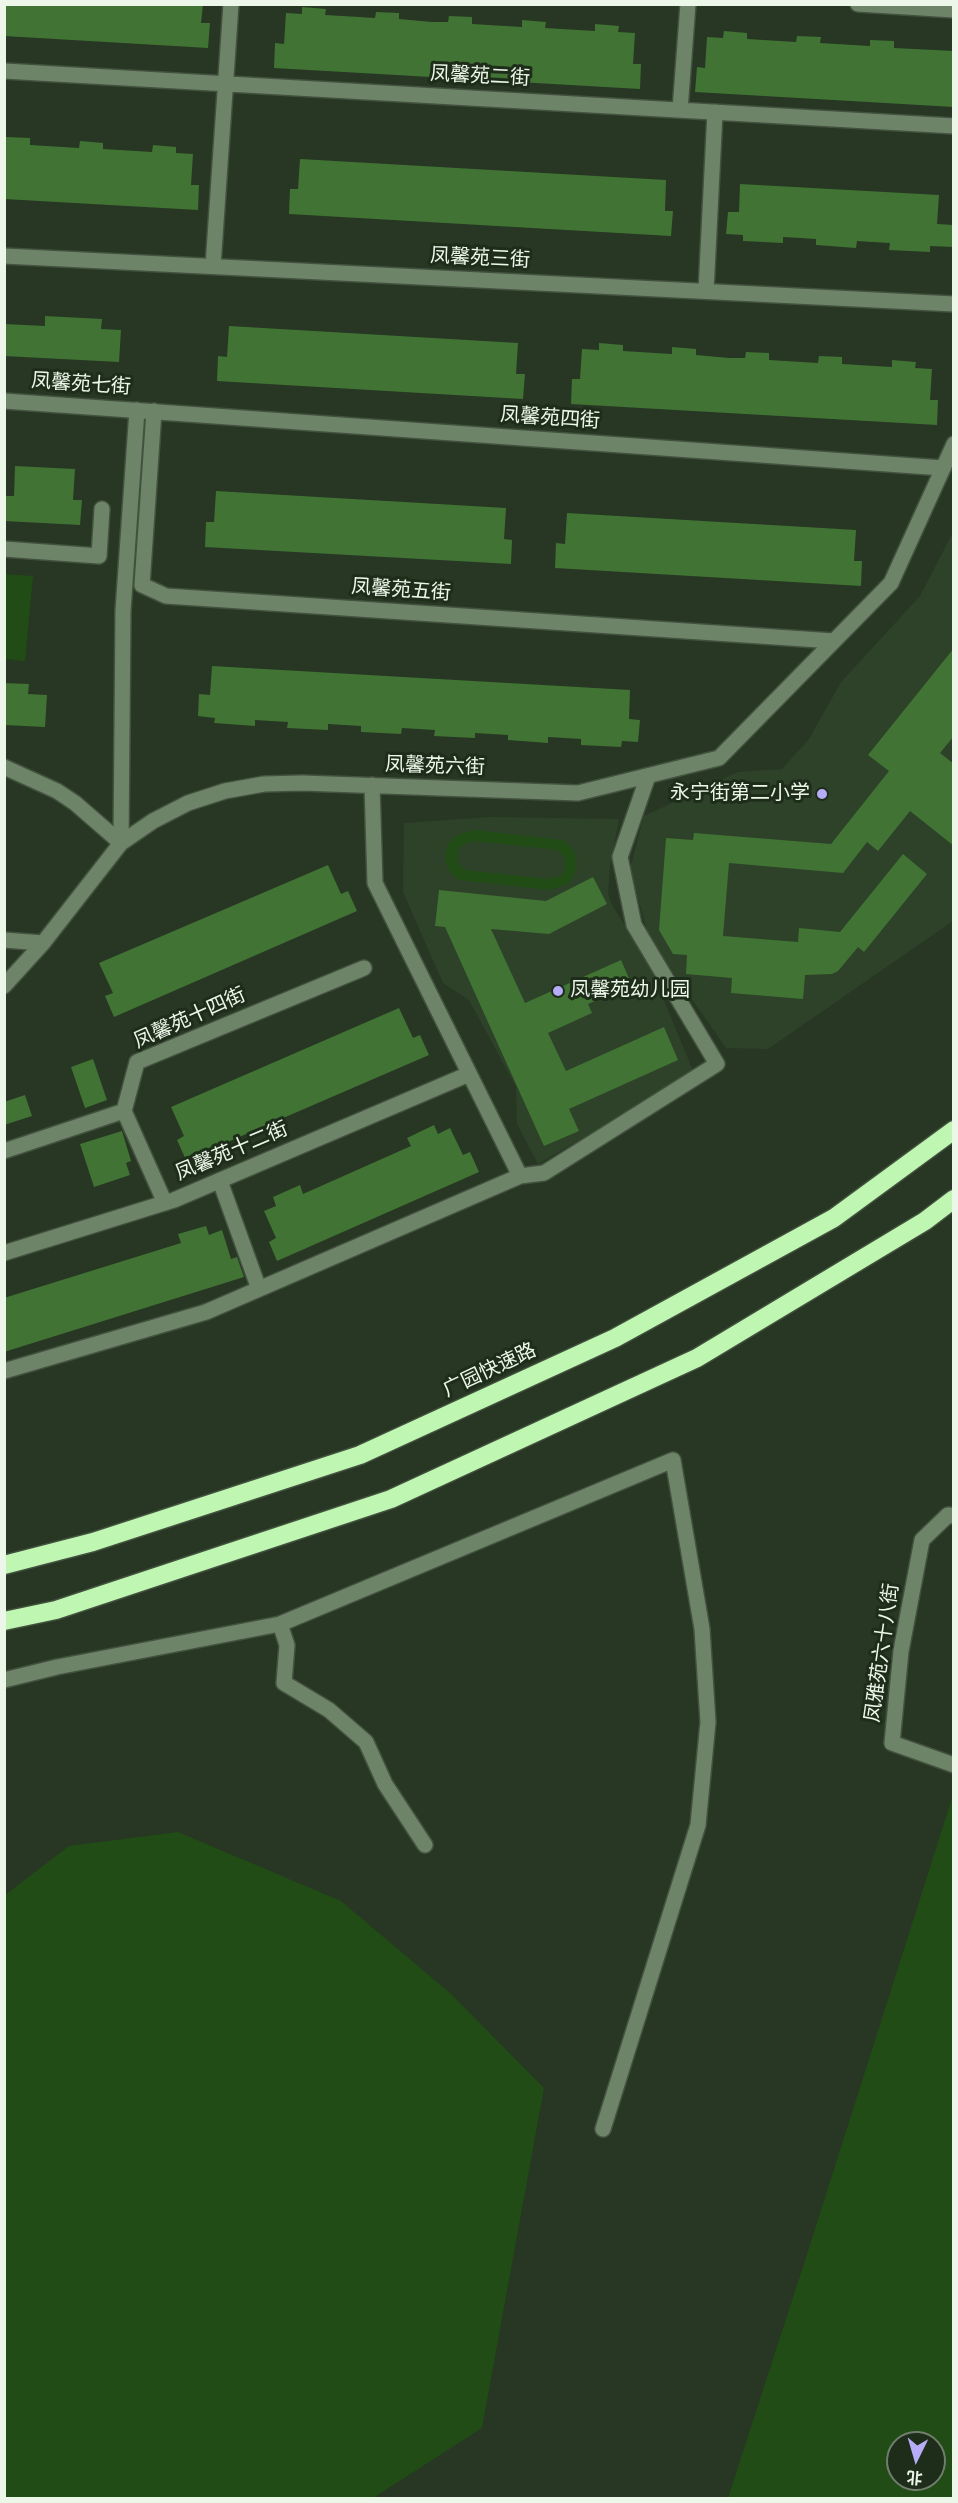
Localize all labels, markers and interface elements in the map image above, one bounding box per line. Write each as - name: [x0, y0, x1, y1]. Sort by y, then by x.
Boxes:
- street label: 凤馨苑二街: [429, 62, 531, 92]
- street label: 凤馨苑三街: [429, 244, 531, 274]
- street label: 凤馨苑七街: [30, 370, 132, 400]
- street label: 凤馨苑四街: [499, 404, 601, 434]
- street label: 凤馨苑五街: [350, 576, 452, 606]
- street label: 凤馨苑六街: [385, 753, 485, 781]
- place label: 永宁街第二小学: [670, 782, 810, 806]
- marker: 永宁街第二小学: [815, 787, 829, 801]
- place label: 凤馨苑幼儿园: [570, 979, 690, 1003]
- street label: 凤馨苑十四街: [130, 984, 250, 1054]
- marker: 凤馨苑幼儿园: [551, 984, 565, 998]
- street label: 凤馨苑十二街: [172, 1118, 292, 1186]
- street label: 广园快速路: [440, 1339, 540, 1403]
- street label: 凤雅苑六十八街: [861, 1582, 905, 1724]
- north arrow: [886, 2431, 946, 2491]
- text: 北: [906, 2467, 923, 2488]

